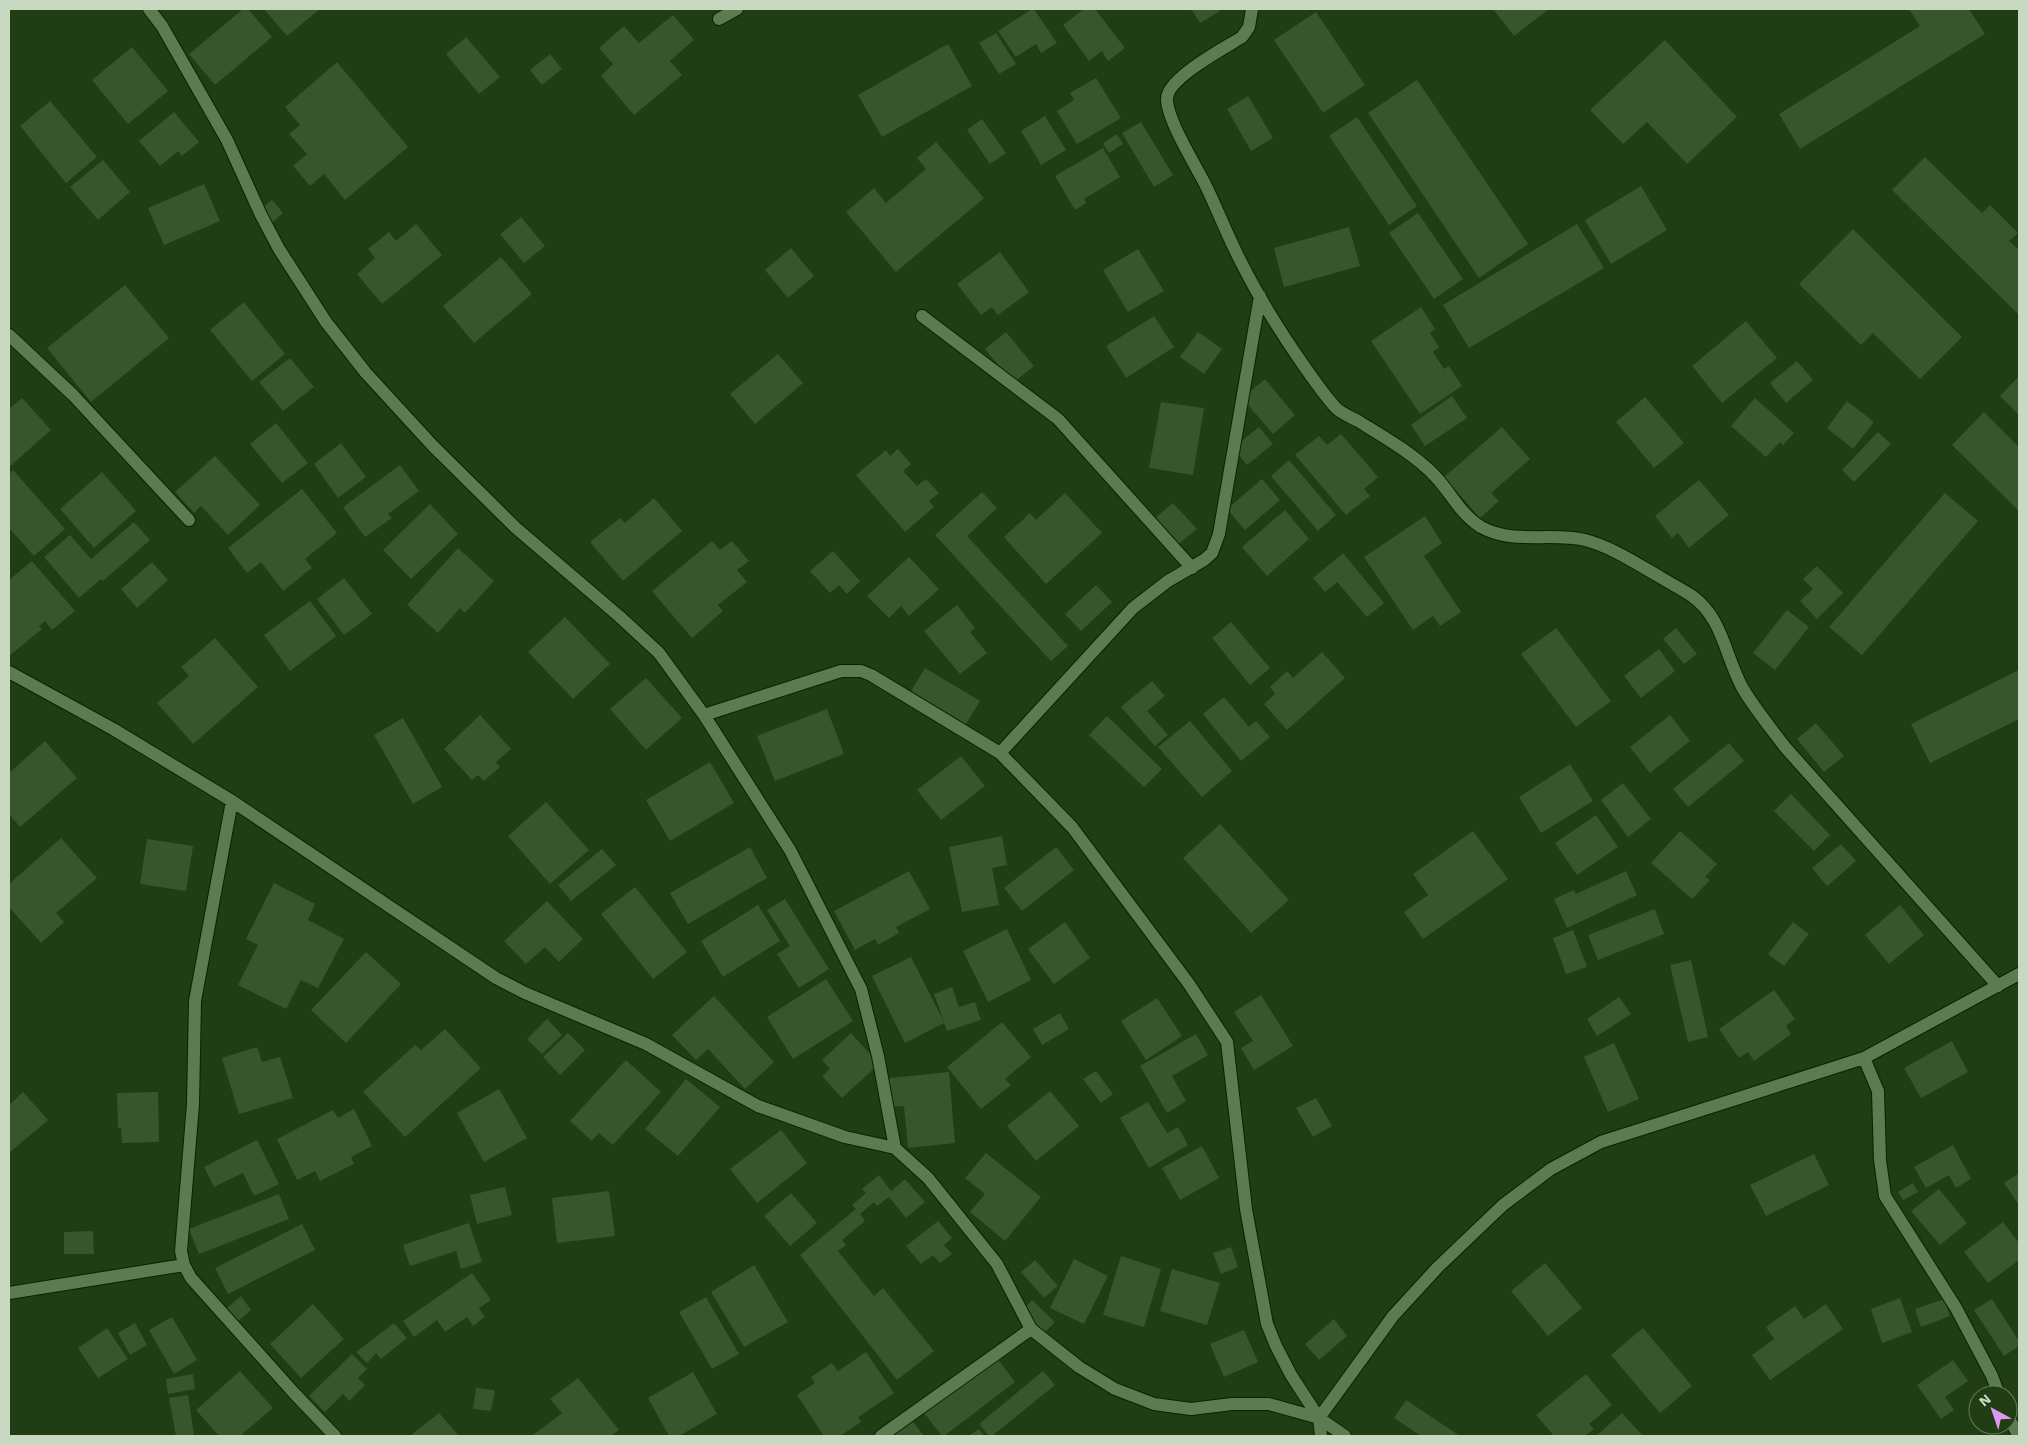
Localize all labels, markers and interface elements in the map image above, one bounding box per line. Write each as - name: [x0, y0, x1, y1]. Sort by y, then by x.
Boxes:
- north arrow: [1968, 1385, 2018, 1435]
- text: N: [1976, 1391, 1994, 1410]

